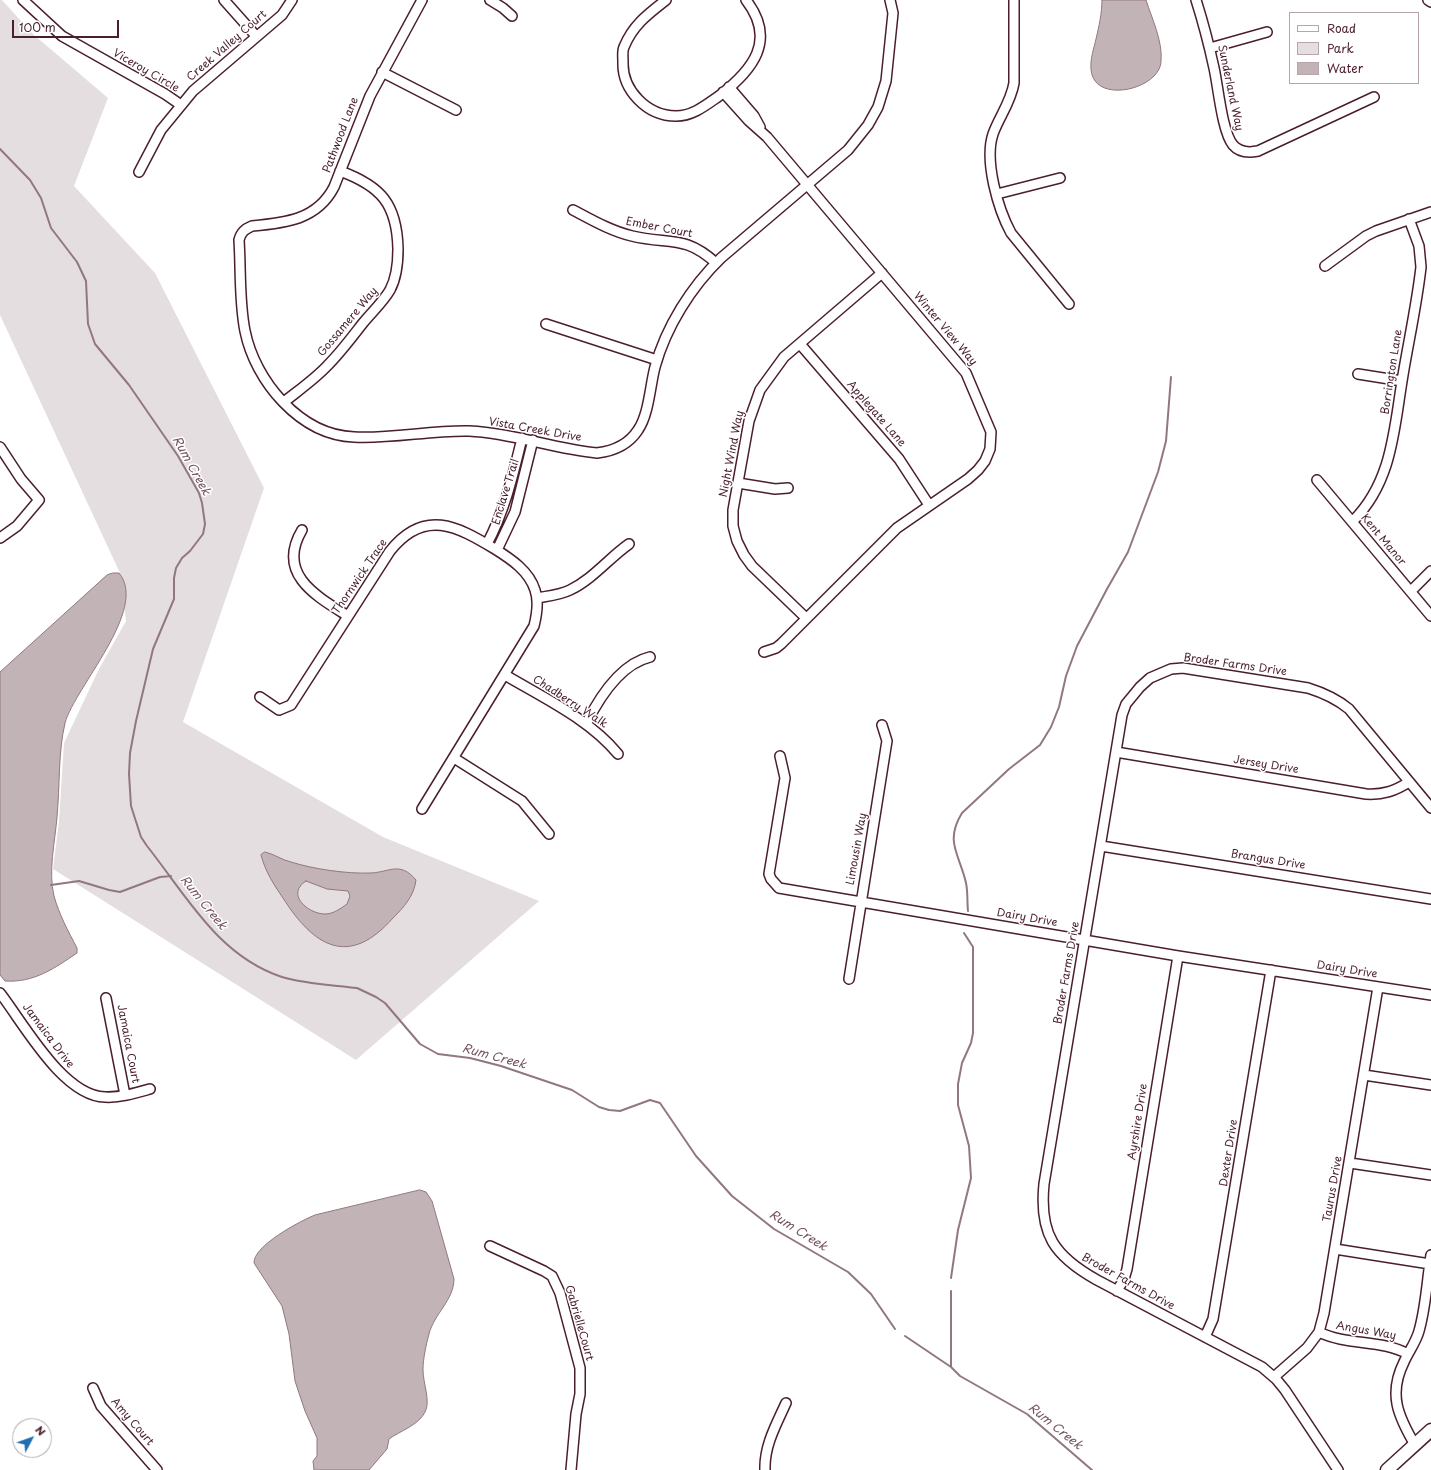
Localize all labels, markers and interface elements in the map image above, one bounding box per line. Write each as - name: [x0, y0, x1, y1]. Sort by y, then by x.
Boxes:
- street label: Creek Valley Court: [185, 8, 269, 84]
- scale bar: [14, 12, 121, 38]
- legend: [1289, 12, 1419, 84]
- text: 100 m: [19, 18, 56, 36]
- text: Road: [1327, 19, 1356, 37]
- text: Park: [1327, 39, 1354, 57]
- street label: Sunderland Way: [1214, 44, 1246, 132]
- street label: Viceroy Circle: [110, 47, 182, 95]
- text: Water: [1327, 59, 1363, 77]
- street label: Pathwood Lane: [321, 95, 361, 175]
- street label: Ember Court: [624, 215, 694, 241]
- street label: Gossamere Way: [315, 285, 381, 359]
- street label: Winter View Way: [910, 290, 980, 368]
- street label: Borrington Lane: [1379, 328, 1405, 416]
- street label: Applegate Lane: [844, 378, 908, 450]
- street label: Night Wind Way: [717, 410, 747, 498]
- street label: Vista Creek Drive: [488, 415, 582, 445]
- water label: Rum Creek: [169, 434, 213, 498]
- street label: Enclave Trail: [490, 457, 522, 527]
- street label: Kent Manor: [1358, 512, 1408, 568]
- street label: Thornwick Trace: [330, 537, 390, 617]
- street label: Broder Farms Drive: [1182, 651, 1288, 679]
- street label: Chadberry Walk: [530, 673, 610, 731]
- street label: Jersey Drive: [1232, 753, 1300, 777]
- street label: Limousin Way: [844, 812, 870, 886]
- street label: Brangus Drive: [1230, 848, 1306, 872]
- water label: Rum Creek: [177, 873, 229, 933]
- street label: Dairy Drive: [996, 906, 1058, 930]
- street label: Broder Farms Drive: [1051, 921, 1083, 1025]
- street label: Dairy Drive: [1316, 959, 1378, 981]
- street label: Jamaica Drive: [19, 1001, 77, 1071]
- street label: Jamaica Court: [114, 1004, 142, 1084]
- water label: Rum Creek: [461, 1042, 527, 1072]
- street label: Ayrshire Drive: [1125, 1083, 1151, 1161]
- street label: Dexter Drive: [1217, 1119, 1241, 1187]
- street label: Taurus Drive: [1321, 1155, 1345, 1223]
- water label: Rum Creek: [766, 1208, 830, 1254]
- street label: Broder Farms Drive: [1079, 1251, 1177, 1313]
- street label: GabrielleCourt: [562, 1284, 596, 1362]
- street label: Angus Way: [1335, 1319, 1397, 1343]
- street label: Amy Court: [108, 1396, 156, 1448]
- water label: Rum Creek: [1025, 1401, 1085, 1453]
- north arrow: [12, 1418, 52, 1458]
- text: N: [31, 1422, 50, 1439]

